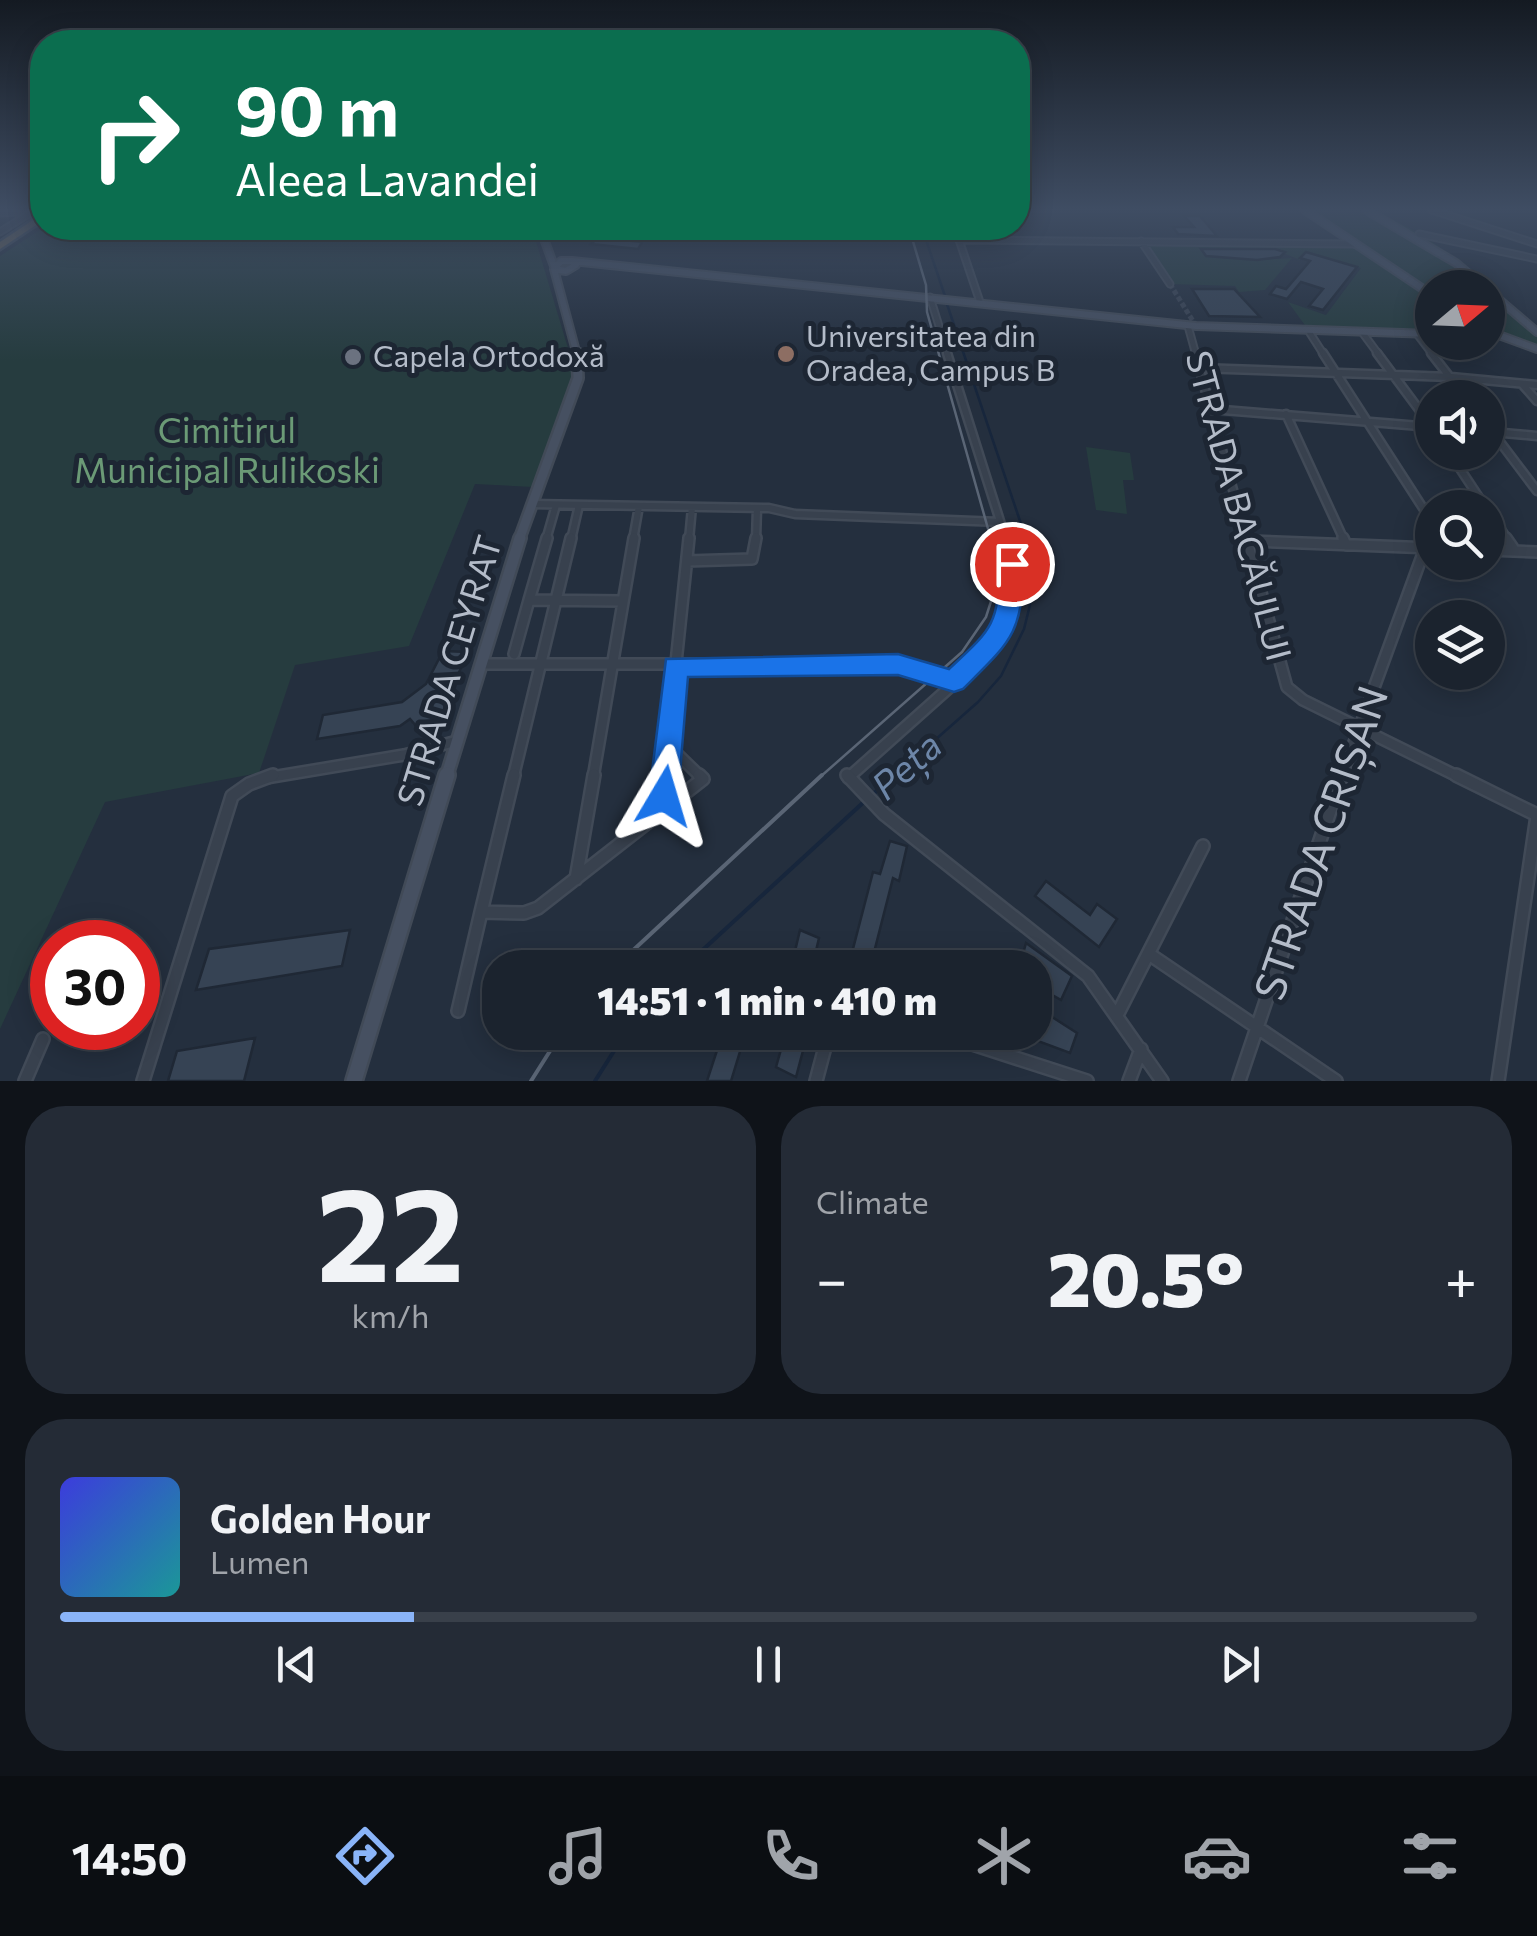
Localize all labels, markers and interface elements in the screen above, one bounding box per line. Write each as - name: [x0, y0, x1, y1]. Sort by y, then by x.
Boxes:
- text: 90 m: [235, 65, 399, 150]
- icon: right: [70, 70, 200, 200]
- text: Aleea Lavandei: [235, 150, 539, 205]
- north arrow: [1415, 270, 1505, 360]
- map controls: [1415, 270, 1505, 690]
- place label: Universitatea din Oradea, Campus B: [806, 316, 1055, 387]
- place label: Capela Ortodoxă: [373, 336, 604, 373]
- marker: Universitatea din Oradea, Campus B: [775, 343, 797, 365]
- marker: Capela Ortodoxă: [342, 346, 364, 368]
- street label: STRADA BACĂULUI: [1178, 346, 1302, 665]
- button: sound: [1415, 380, 1505, 470]
- park label: Cimitirul Municipal Rulikoski: [74, 407, 380, 490]
- button: search: [1415, 490, 1505, 580]
- pin: [970, 522, 1055, 607]
- street label: STRADA CEYRAT: [386, 530, 509, 811]
- icon: arrive: [985, 537, 1040, 592]
- button: layers: [1415, 600, 1505, 690]
- street label: STRADA CRIȘAN: [1241, 678, 1400, 1007]
- water label: Peța: [860, 720, 952, 809]
- position arrow: [612, 744, 716, 848]
- speed limit sign: 30: [30, 920, 160, 1050]
- text: 14:51 · 1 min · 410 m: [597, 976, 937, 1023]
- text: 22: [317, 1150, 464, 1309]
- text: Climate: [816, 1181, 929, 1221]
- text: 20.5°: [1048, 1231, 1244, 1322]
- text: −: [816, 1244, 847, 1311]
- text: +: [1445, 1244, 1477, 1311]
- text: km/h: [352, 1295, 429, 1335]
- text: Golden Hour: [210, 1494, 431, 1541]
- text: Lumen: [210, 1541, 309, 1581]
- icon: previous: [269, 1637, 324, 1692]
- icon: pause: [741, 1637, 796, 1692]
- icon: next: [1213, 1637, 1268, 1692]
- icon: directions: [330, 1821, 400, 1891]
- icon: music: [543, 1821, 613, 1891]
- icon: phone: [756, 1821, 826, 1891]
- icon: climate: [969, 1821, 1039, 1891]
- icon: car: [1182, 1821, 1252, 1891]
- icon: filters: [1395, 1821, 1465, 1891]
- text: 14:50: [71, 1829, 188, 1884]

